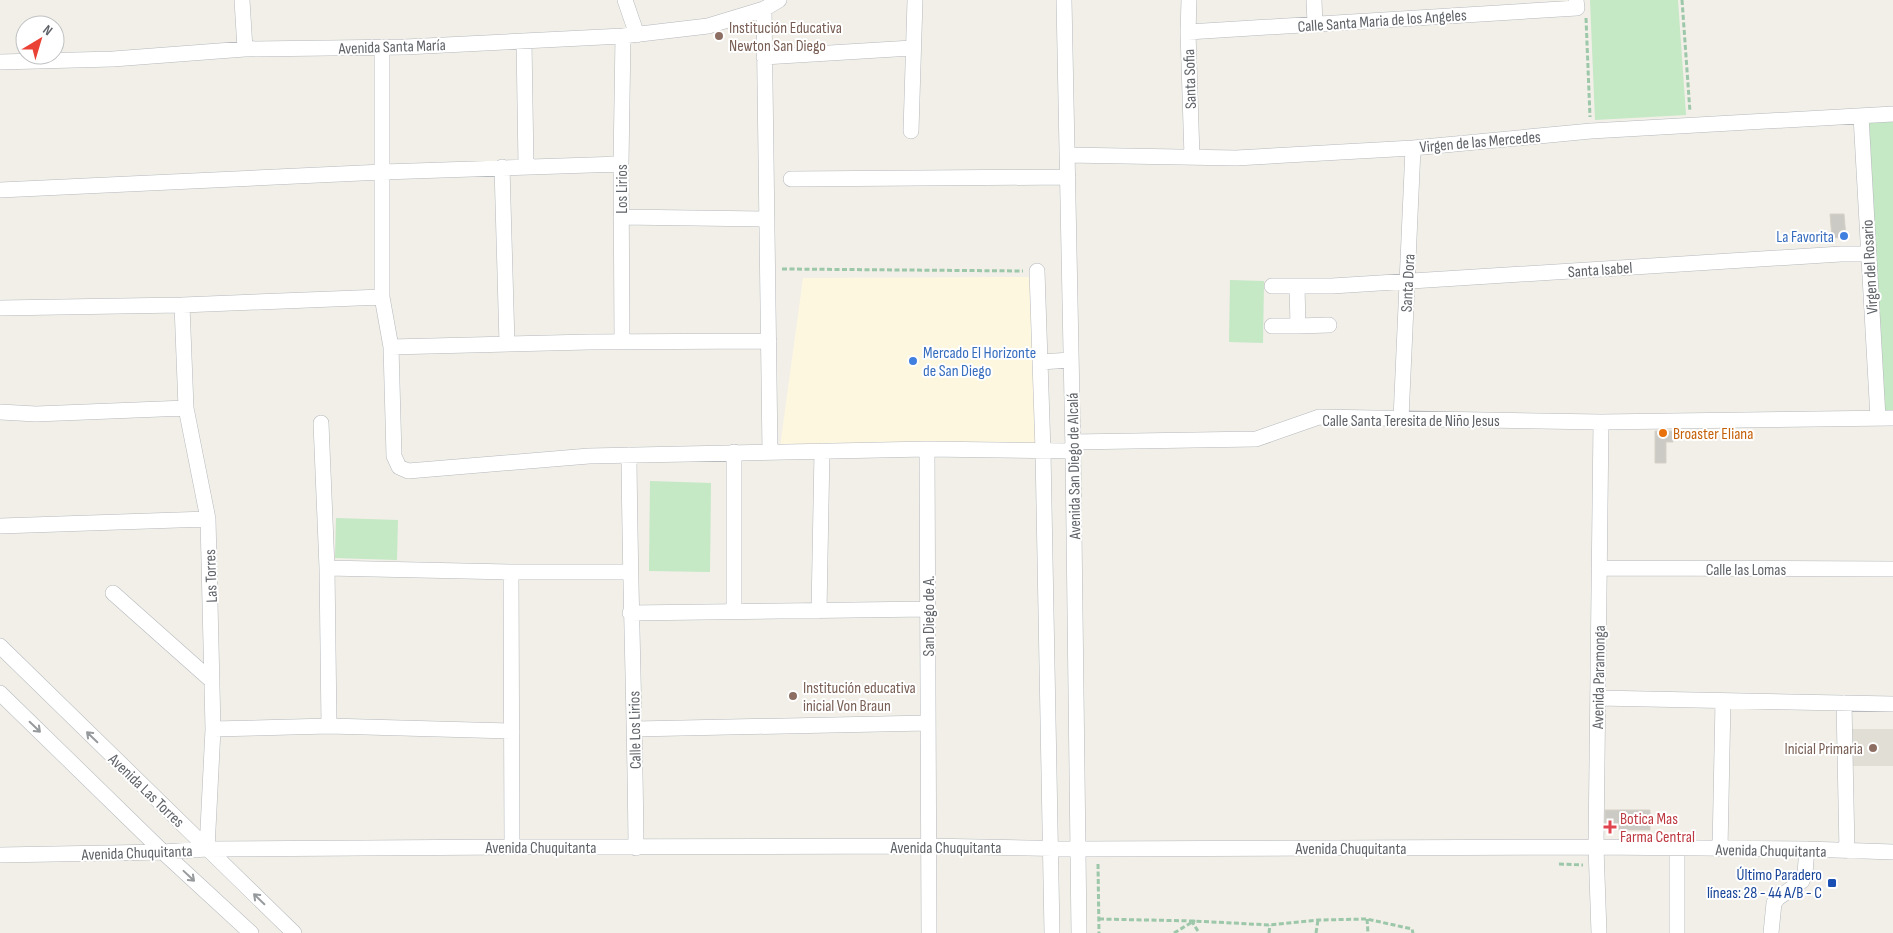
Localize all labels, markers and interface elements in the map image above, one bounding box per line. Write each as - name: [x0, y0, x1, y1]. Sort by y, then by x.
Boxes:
- street label: Calle Santa Maria de los Angeles: [1297, 6, 1468, 37]
- north arrow: [15, 15, 65, 65]
- place label: Institución Educativa Newton San Diego: [729, 19, 842, 56]
- text: N: [40, 21, 56, 39]
- marker: Institución Educativa Newton San Diego: [713, 30, 725, 42]
- street label: Avenida Santa María: [337, 36, 446, 59]
- street label: Santa Sofia: [1180, 49, 1201, 109]
- street label: Virgen de las Mercedes: [1419, 128, 1542, 157]
- street label: Los Lirios: [613, 164, 632, 214]
- street label: Virgen del Rosario: [1859, 219, 1882, 315]
- place label: La Favorita: [1776, 228, 1834, 247]
- marker: La Favorita: [1838, 230, 1850, 242]
- street label: Santa Dora: [1397, 253, 1420, 313]
- street label: Santa Isabel: [1567, 259, 1633, 282]
- place label: Mercado El Horizonte de San Diego: [923, 344, 1036, 381]
- marker: Mercado El Horizonte de San Diego: [907, 355, 919, 367]
- street label: Avenida San Diego de Alcalá: [1064, 392, 1085, 540]
- street label: Calle Santa Teresita de Niño Jesus: [1322, 412, 1500, 431]
- place label: Broaster Eliana: [1673, 425, 1753, 444]
- marker: Broaster Eliana: [1657, 427, 1669, 439]
- street label: Las Torres: [201, 549, 222, 603]
- street label: Calle las Lomas: [1706, 561, 1787, 580]
- street label: San Diego de A.: [920, 576, 939, 656]
- street label: Avenida Paramonga: [1589, 625, 1610, 730]
- place label: Institución educativa inicial Von Braun: [803, 679, 916, 716]
- marker: Institución educativa inicial Von Braun: [787, 690, 799, 702]
- street label: Calle Los Lirios: [625, 691, 646, 769]
- one-way arrow: [29, 720, 41, 733]
- one-way arrow: [86, 731, 98, 743]
- place label: Inicial Primaria: [1784, 740, 1863, 759]
- marker: Inicial Primaria: [1867, 742, 1879, 754]
- street label: Avenida Las Torres: [103, 750, 188, 832]
- place label: Botica Mas Farma Central: [1620, 810, 1695, 847]
- marker: Botica Mas Farma Central: [1604, 821, 1616, 833]
- street label: Avenida Chuquitanta: [485, 839, 596, 858]
- street label: Avenida Chuquitanta: [890, 839, 1001, 858]
- street label: Avenida Chuquitanta: [1295, 840, 1406, 859]
- street label: Avenida Chuquitanta: [1714, 841, 1827, 862]
- street label: Avenida Chuquitanta: [80, 842, 193, 865]
- place label: Último Paradero líneas: 28 - 44 A/B - C: [1707, 866, 1822, 903]
- one-way arrow: [183, 870, 196, 882]
- marker: Último Paradero líneas: 28 - 44 A/B - C: [1826, 877, 1838, 889]
- one-way arrow: [252, 893, 265, 905]

